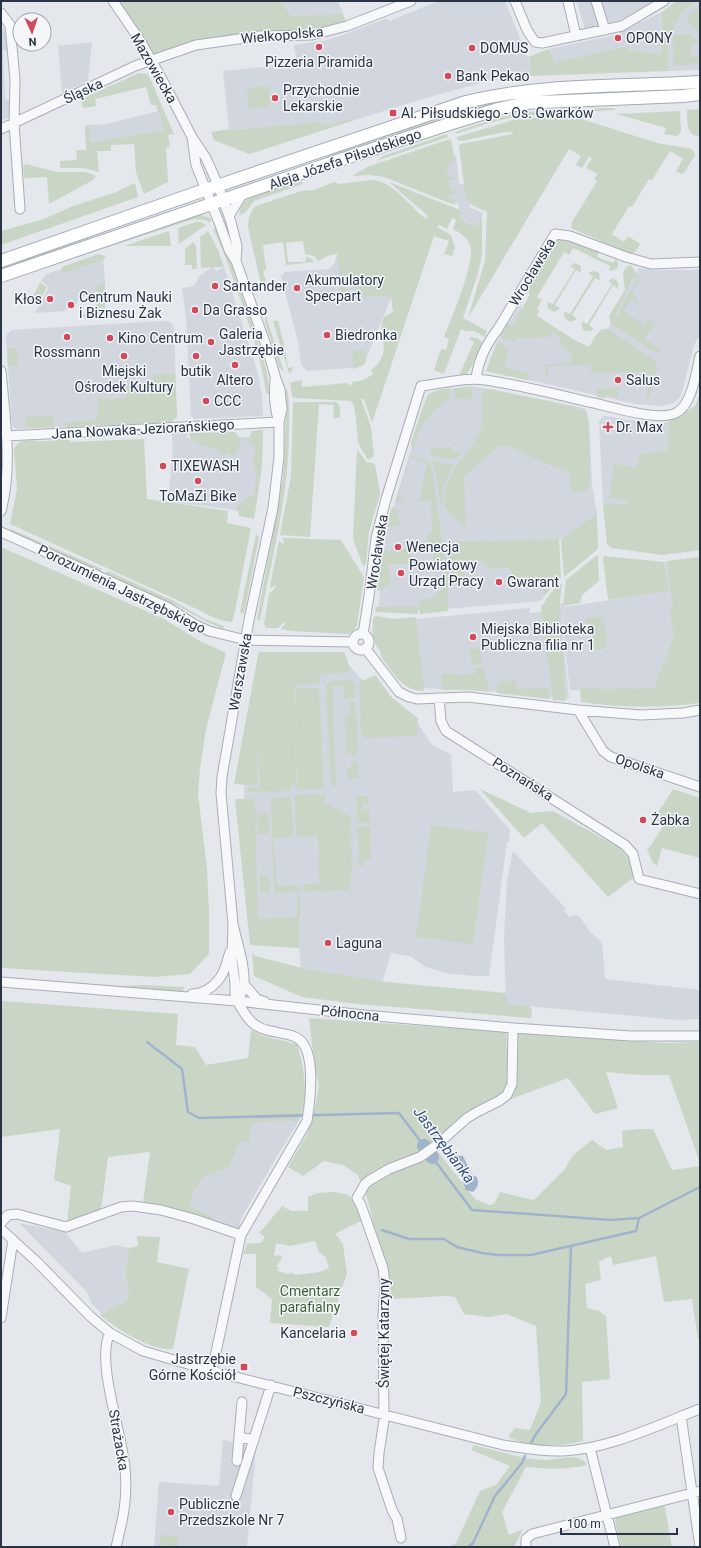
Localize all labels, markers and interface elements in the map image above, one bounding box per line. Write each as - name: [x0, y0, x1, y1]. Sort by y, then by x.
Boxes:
- north arrow: [12, 12, 52, 52]
- street label: Wielkopolska: [240, 23, 324, 47]
- street label: Mazowiecka: [128, 30, 180, 106]
- place label: OPONY: [626, 30, 673, 46]
- marker: OPONY: [613, 33, 623, 43]
- text: N: [28, 35, 37, 48]
- place label: DOMUS: [480, 40, 528, 56]
- marker: Pizzeria Piramida: [314, 42, 324, 52]
- marker: DOMUS: [467, 43, 477, 53]
- place label: Pizzeria Piramida: [265, 54, 373, 70]
- place label: Bank Pekao: [456, 68, 530, 84]
- marker: Bank Pekao: [443, 71, 453, 81]
- street label: Śląska: [60, 74, 105, 107]
- place label: Przychodnie Lekarskie: [283, 82, 360, 114]
- marker: Przychodnie Lekarskie: [270, 93, 280, 103]
- place label: Al. Piłsudskiego - Os. Gwarków: [401, 105, 594, 121]
- marker: Al. Piłsudskiego - Os. Gwarków: [388, 108, 398, 118]
- street label: Aleja Józefa Piłsudskiego: [267, 125, 423, 193]
- street label: Wrocławska: [506, 235, 558, 309]
- place label: Akumulatory Specpart: [305, 272, 384, 304]
- place label: Santander: [223, 278, 287, 294]
- marker: Santander: [210, 281, 220, 291]
- marker: Akumulatory Specpart: [292, 283, 302, 293]
- place label: Centrum Nauki i Biznesu Żak: [79, 289, 172, 321]
- place label: Kłos: [14, 291, 42, 307]
- marker: Kłos: [45, 294, 55, 304]
- marker: Centrum Nauki i Biznesu Żak: [66, 300, 76, 310]
- place label: Da Grasso: [203, 302, 267, 318]
- marker: Da Grasso: [190, 305, 200, 315]
- place label: Galeria Jastrzębie: [219, 326, 284, 358]
- place label: Biedronka: [335, 327, 397, 343]
- place label: Kino Centrum: [118, 330, 203, 346]
- marker: Biedronka: [322, 330, 332, 340]
- marker: Rossmann: [62, 332, 72, 342]
- marker: Kino Centrum: [105, 333, 115, 343]
- marker: Galeria Jastrzębie: [206, 337, 216, 347]
- place label: Rossmann: [34, 344, 100, 360]
- marker: Miejski Ośrodek Kultury: [119, 351, 129, 361]
- marker: butik: [191, 351, 201, 361]
- marker: Altero: [230, 360, 240, 370]
- place label: Miejski Ośrodek Kultury: [75, 363, 174, 395]
- place label: butik: [181, 363, 212, 379]
- place label: Altero: [216, 372, 254, 388]
- place label: Salus: [626, 372, 660, 388]
- marker: Salus: [613, 375, 623, 385]
- place label: CCC: [214, 393, 241, 409]
- marker: CCC: [201, 396, 211, 406]
- street label: Jana Nowaka-Jeziorańskiego: [51, 416, 235, 442]
- place label: Dr. Max: [616, 419, 663, 435]
- marker: Dr. Max: [603, 422, 613, 432]
- place label: TIXEWASH: [171, 458, 240, 474]
- marker: TIXEWASH: [158, 461, 168, 471]
- marker: ToMaZi Bike: [193, 476, 203, 486]
- place label: ToMaZi Bike: [159, 488, 237, 504]
- street label: Wrocławska: [363, 513, 391, 591]
- place label: Wenecja: [406, 539, 459, 555]
- street label: Porozumienia Jastrzębskiego: [36, 541, 208, 637]
- marker: Wenecja: [393, 542, 403, 552]
- place label: Powiatowy Urząd Pracy: [409, 557, 484, 589]
- marker: Powiatowy Urząd Pracy: [396, 568, 406, 578]
- place label: Gwarant: [507, 574, 559, 590]
- marker: Gwarant: [494, 577, 504, 587]
- place label: Miejska Biblioteka Publiczna filia nr 1: [481, 621, 595, 653]
- street label: Warszawska: [225, 632, 255, 712]
- marker: Miejska Biblioteka Publiczna filia nr 1: [468, 632, 478, 642]
- street label: Opolska: [613, 750, 667, 782]
- street label: Poznańska: [490, 754, 556, 804]
- place label: Żabka: [651, 812, 690, 828]
- marker: Żabka: [638, 815, 648, 825]
- place label: Laguna: [336, 935, 382, 951]
- marker: Laguna: [323, 938, 333, 948]
- street label: Północna: [320, 1002, 380, 1024]
- water label: Jastrzębianka: [409, 1103, 479, 1187]
- street label: Świętej Katarzyny: [375, 1278, 392, 1388]
- park label: Cmentarz parafialny: [280, 1283, 341, 1315]
- place label: Kancelaria: [280, 1325, 346, 1341]
- marker: Kancelaria: [349, 1328, 359, 1338]
- place label: Jastrzębie Górne Kościół: [149, 1351, 236, 1383]
- marker: Jastrzębie Górne Kościół: [239, 1362, 249, 1372]
- street label: Pszczyńska: [291, 1383, 367, 1417]
- street label: Strażacka: [106, 1408, 132, 1472]
- place label: Publiczne Przedszkole Nr 7: [179, 1496, 284, 1528]
- marker: Publiczne Przedszkole Nr 7: [166, 1507, 176, 1517]
- scale bar: [561, 1510, 677, 1536]
- text: 100 m: [567, 1517, 601, 1531]

